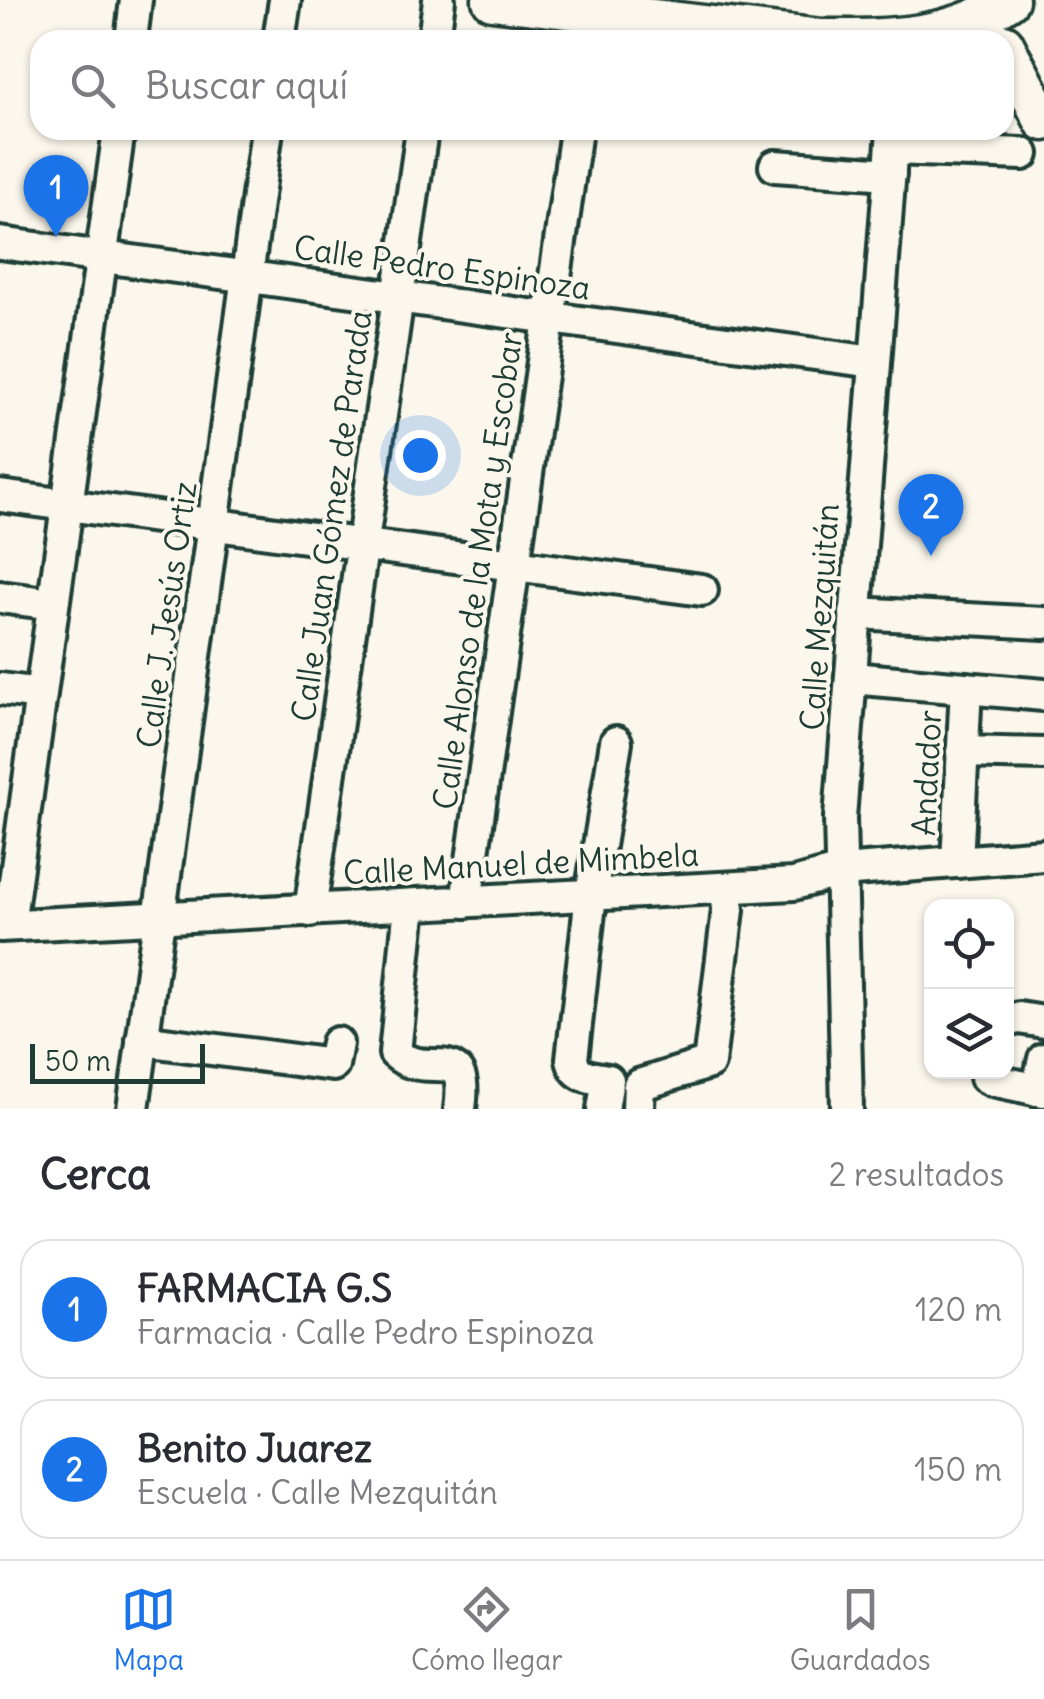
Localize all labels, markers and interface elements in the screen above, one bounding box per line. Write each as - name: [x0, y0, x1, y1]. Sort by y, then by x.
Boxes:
- search box: [30, 30, 1014, 140]
- icon: search: [65, 58, 120, 113]
- text: Buscar aquí: [145, 62, 348, 109]
- pin: 1: [23, 154, 88, 237]
- street label: Calle Pedro Espinoza: [291, 226, 593, 309]
- street label: Calle Juan Gómez de Parada: [282, 308, 381, 724]
- street label: Calle Alonso de la Mota y Escobar: [424, 330, 531, 812]
- your location: [395, 430, 446, 481]
- pin: 2: [898, 474, 964, 556]
- street label: Calle J. Jesús Ortiz: [128, 479, 206, 751]
- street label: Calle Mezquitán: [791, 502, 848, 732]
- street label: Andador: [903, 709, 950, 837]
- street label: Calle Manuel de Mimbela: [342, 834, 700, 893]
- map controls: [924, 899, 1014, 1079]
- button: locate: [924, 899, 1014, 989]
- button: layers: [924, 989, 1014, 1079]
- scale bar: [30, 1039, 205, 1084]
- text: 50 m: [45, 1043, 111, 1079]
- text: Cerca: [40, 1148, 151, 1200]
- text: 2 resultados: [829, 1154, 1004, 1195]
- text: FARMACIA G.S: [137, 1265, 392, 1312]
- text: 1: [68, 1289, 81, 1330]
- text: 120 m: [915, 1289, 1002, 1330]
- text: Farmacia · Calle Pedro Espinoza: [137, 1312, 594, 1353]
- text: Benito Juarez: [137, 1425, 372, 1472]
- text: 2: [66, 1449, 83, 1490]
- text: 150 m: [914, 1449, 1002, 1490]
- text: Escuela · Calle Mezquitán: [137, 1472, 498, 1513]
- tab: Mapa: [114, 1582, 184, 1678]
- tab: Cómo llegar: [411, 1582, 563, 1678]
- tab: Guardados: [790, 1582, 930, 1678]

